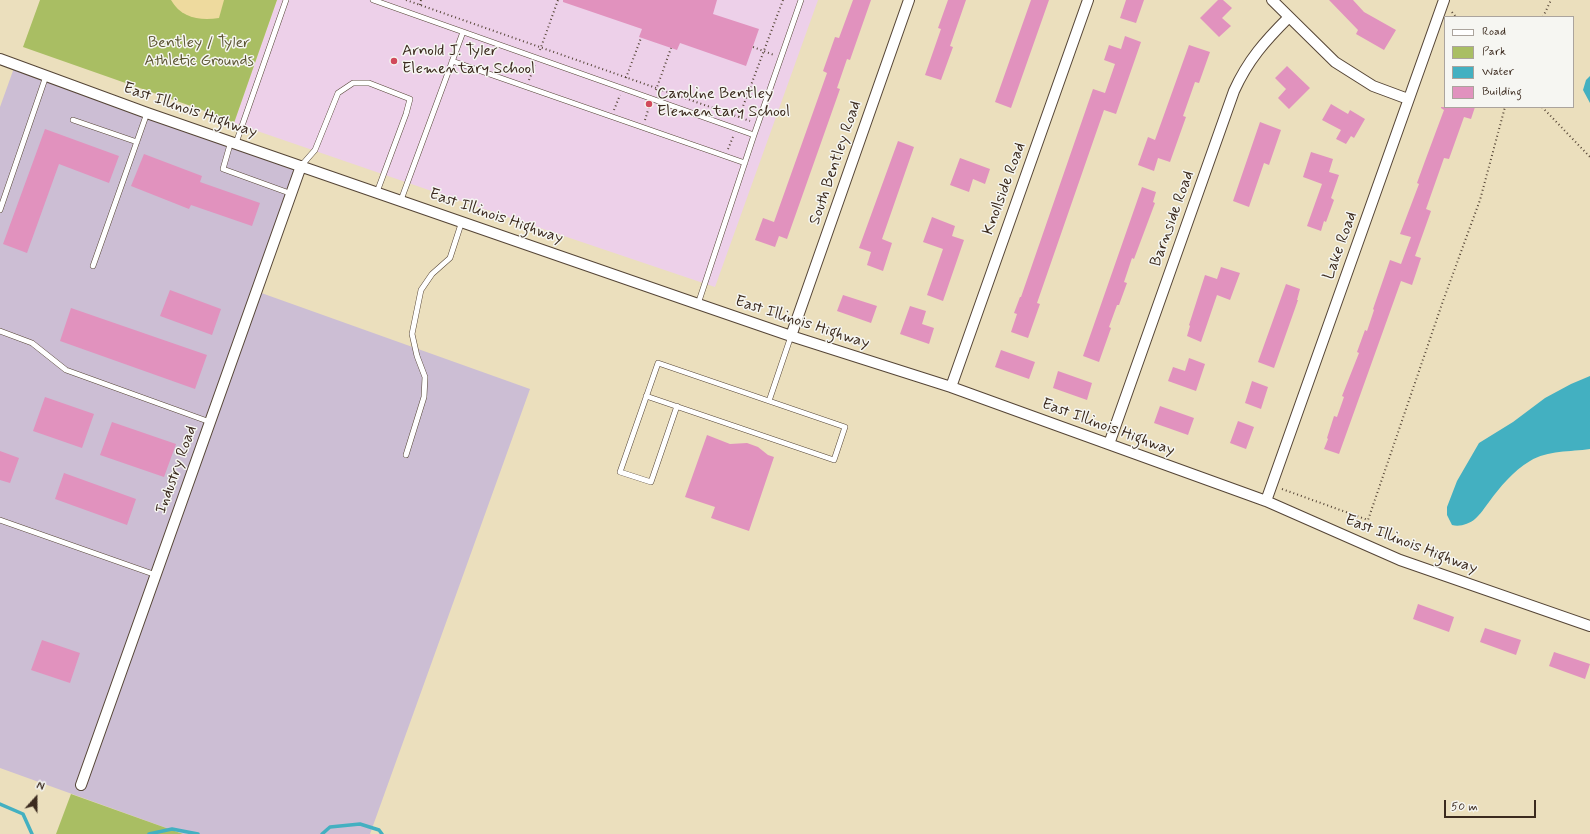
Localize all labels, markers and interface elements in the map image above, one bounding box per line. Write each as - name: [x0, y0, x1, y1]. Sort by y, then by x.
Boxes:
- legend: [1444, 16, 1574, 108]
- text: Road: [1482, 24, 1506, 40]
- park label: Bentley / Tyler Athletic Grounds: [144, 34, 254, 72]
- place label: Arnold J. Tyler Elementary School: [402, 42, 535, 80]
- text: Park: [1482, 44, 1506, 60]
- marker: Arnold J. Tyler Elementary School: [389, 56, 399, 66]
- text: Water: [1482, 64, 1514, 80]
- street label: East Illinois Highway: [121, 79, 259, 143]
- text: Building: [1482, 84, 1522, 100]
- place label: Caroline Bentley Elementary School: [657, 85, 790, 123]
- marker: Caroline Bentley Elementary School: [644, 99, 654, 109]
- street label: South Bentley Road: [806, 99, 866, 227]
- street label: Knollside Road: [979, 140, 1031, 238]
- street label: Barnside Road: [1147, 169, 1199, 269]
- street label: East Illinois Highway: [427, 185, 565, 249]
- street label: Lake Road: [1320, 210, 1362, 282]
- street label: East Illinois Highway: [732, 292, 872, 354]
- street label: East Illinois Highway: [1039, 395, 1177, 461]
- street label: Industry Road: [152, 423, 202, 517]
- street label: East Illinois Highway: [1342, 511, 1480, 579]
- north arrow: [16, 778, 56, 818]
- text: N: [34, 779, 46, 795]
- scale bar: [1446, 792, 1538, 818]
- text: 50 m: [1451, 799, 1478, 815]

